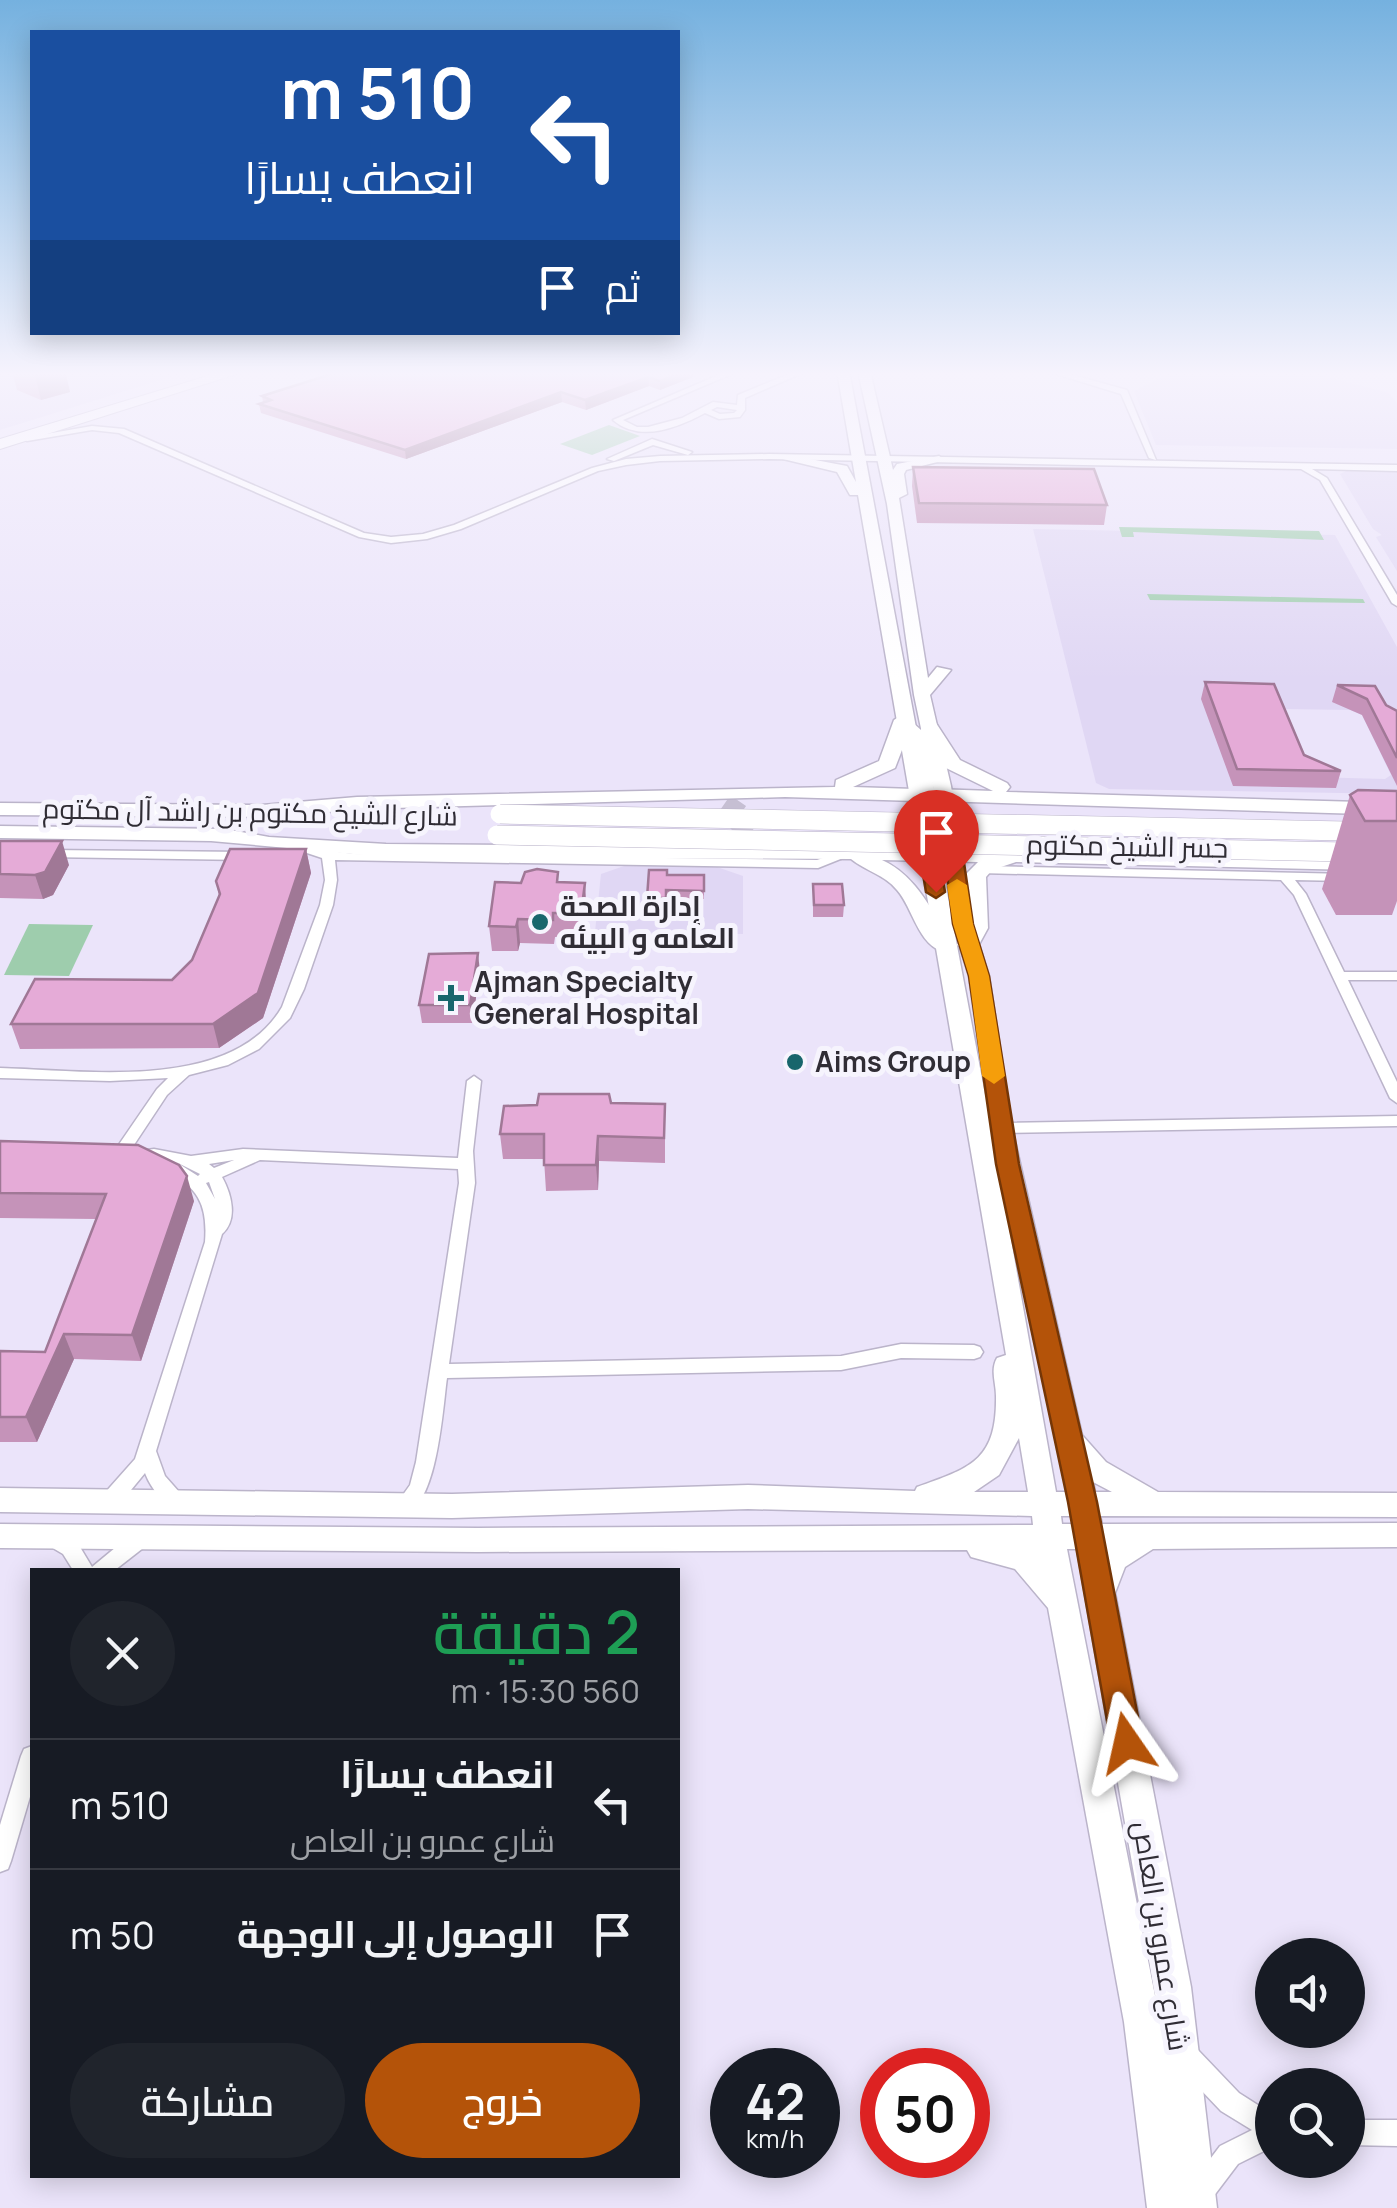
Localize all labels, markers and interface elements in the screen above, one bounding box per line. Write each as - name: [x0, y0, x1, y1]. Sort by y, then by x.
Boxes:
- text: 510 m: [280, 44, 475, 140]
- icon: left: [510, 70, 640, 200]
- text: انعطف يسارًا: [244, 146, 475, 208]
- icon: arrive: [530, 260, 585, 315]
- text: ثم: [605, 261, 640, 313]
- street label: شارع الشيخ مكتوم بن راشد آل مكتوم: [42, 788, 458, 836]
- pin: [894, 790, 979, 893]
- icon: arrive: [909, 805, 964, 860]
- street label: جسر الشيخ مكتوم: [1026, 824, 1228, 868]
- place label: إدارة الصحة العامه و البيئه: [560, 886, 735, 956]
- marker: إدارة الصحة العامه و البيئه: [529, 911, 551, 933]
- place label: Ajman Specialty General Hospital: [474, 962, 699, 1032]
- marker: Ajman Specialty General Hospital: [438, 985, 464, 1011]
- place label: Aims Group: [815, 1042, 971, 1080]
- marker: Aims Group: [784, 1051, 806, 1073]
- text: 2 دقيقة: [433, 1590, 640, 1672]
- button: close: [70, 1601, 175, 1706]
- text: 560 m · 15:30: [451, 1669, 640, 1713]
- position arrow: [1075, 1691, 1179, 1795]
- text: انعطف يسارًا: [340, 1747, 555, 1799]
- icon: left: [585, 1777, 640, 1832]
- text: 510 m: [70, 1778, 170, 1830]
- text: شارع عمرو بن العاص: [290, 1818, 555, 1862]
- street label: شارع عمرو بن العاص: [1124, 1818, 1199, 2053]
- text: الوصول إلى الوجهة: [237, 1907, 555, 1959]
- icon: arrive: [585, 1907, 640, 1962]
- text: 50 m: [70, 1908, 155, 1960]
- map controls: [1255, 1938, 1365, 2178]
- button: sound: [1255, 1938, 1365, 2048]
- button: مشاركة: [70, 2043, 345, 2158]
- button: خروج: [365, 2043, 640, 2158]
- speed limit sign: 50: [860, 2048, 990, 2178]
- text: 42: [745, 2067, 805, 2135]
- button: search: [1255, 2068, 1365, 2178]
- text: km/h: [746, 2121, 804, 2156]

